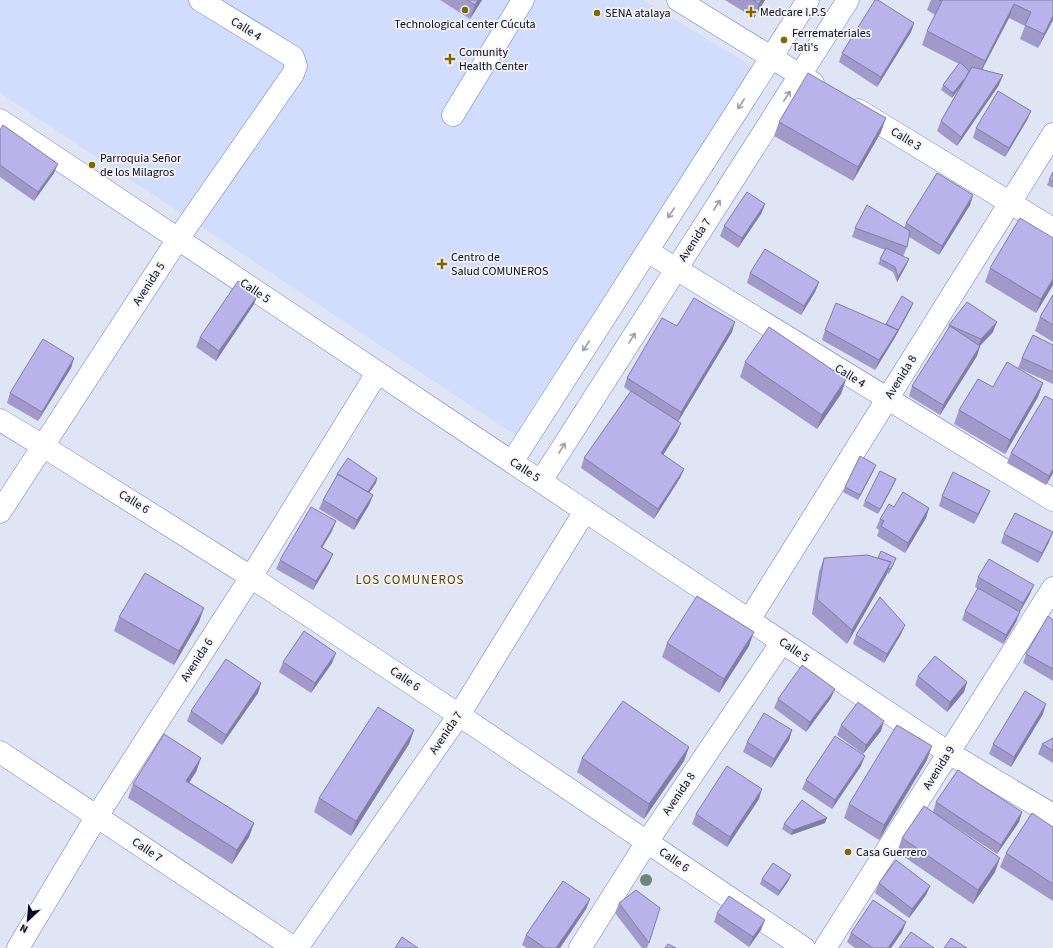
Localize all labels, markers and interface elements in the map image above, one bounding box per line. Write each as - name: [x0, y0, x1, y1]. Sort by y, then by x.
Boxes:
- place label: Medcare I.P.S: [760, 4, 826, 21]
- marker: Technological center Cúcuta: [460, 5, 470, 15]
- place label: SENA atalaya: [605, 5, 671, 22]
- marker: Medcare I.P.S: [745, 6, 757, 18]
- marker: SENA atalaya: [592, 8, 602, 18]
- street label: Calle 4: [227, 13, 265, 45]
- place label: Technological center Cúcuta: [394, 16, 536, 33]
- place label: Ferremateriales Tati's: [792, 25, 871, 56]
- marker: Ferremateriales Tati's: [779, 35, 789, 45]
- place label: Comunity Health Center: [459, 44, 529, 75]
- marker: Comunity Health Center: [444, 53, 456, 65]
- one-way arrow: [783, 91, 791, 102]
- one-way arrow: [737, 98, 745, 110]
- street label: Calle 3: [887, 123, 925, 155]
- place label: Parroquia Señor de los Milagros: [100, 150, 182, 181]
- marker: Parroquia Señor de los Milagros: [87, 160, 97, 170]
- one-way arrow: [713, 200, 721, 211]
- one-way arrow: [667, 207, 675, 218]
- street label: Avenida 7: [675, 215, 715, 265]
- place label: Centro de Salud COMUNEROS: [451, 249, 548, 280]
- marker: Centro de Salud COMUNEROS: [436, 258, 448, 270]
- street label: Avenida 5: [129, 259, 169, 309]
- street label: Calle 5: [236, 275, 274, 307]
- one-way arrow: [628, 333, 636, 344]
- one-way arrow: [582, 340, 590, 351]
- street label: Avenida 8: [881, 352, 921, 402]
- street label: Calle 4: [831, 360, 869, 392]
- one-way arrow: [559, 442, 567, 454]
- street label: Calle 5: [506, 454, 544, 486]
- street label: Calle 6: [115, 486, 153, 518]
- district label: LOS COMUNEROS: [356, 571, 464, 589]
- street label: Calle 5: [775, 634, 813, 666]
- street label: Avenida 6: [177, 635, 217, 685]
- street label: Calle 6: [386, 663, 424, 695]
- street label: Avenida 7: [425, 708, 467, 758]
- street label: Avenida 9: [919, 743, 959, 793]
- street label: Avenida 8: [658, 769, 700, 819]
- street label: Calle 7: [128, 834, 166, 866]
- street label: Calle 6: [655, 844, 693, 876]
- place label: Casa Guerrero: [856, 844, 927, 861]
- marker: Casa Guerrero: [843, 847, 853, 857]
- north arrow: [8, 900, 48, 940]
- text: N: [17, 920, 30, 937]

